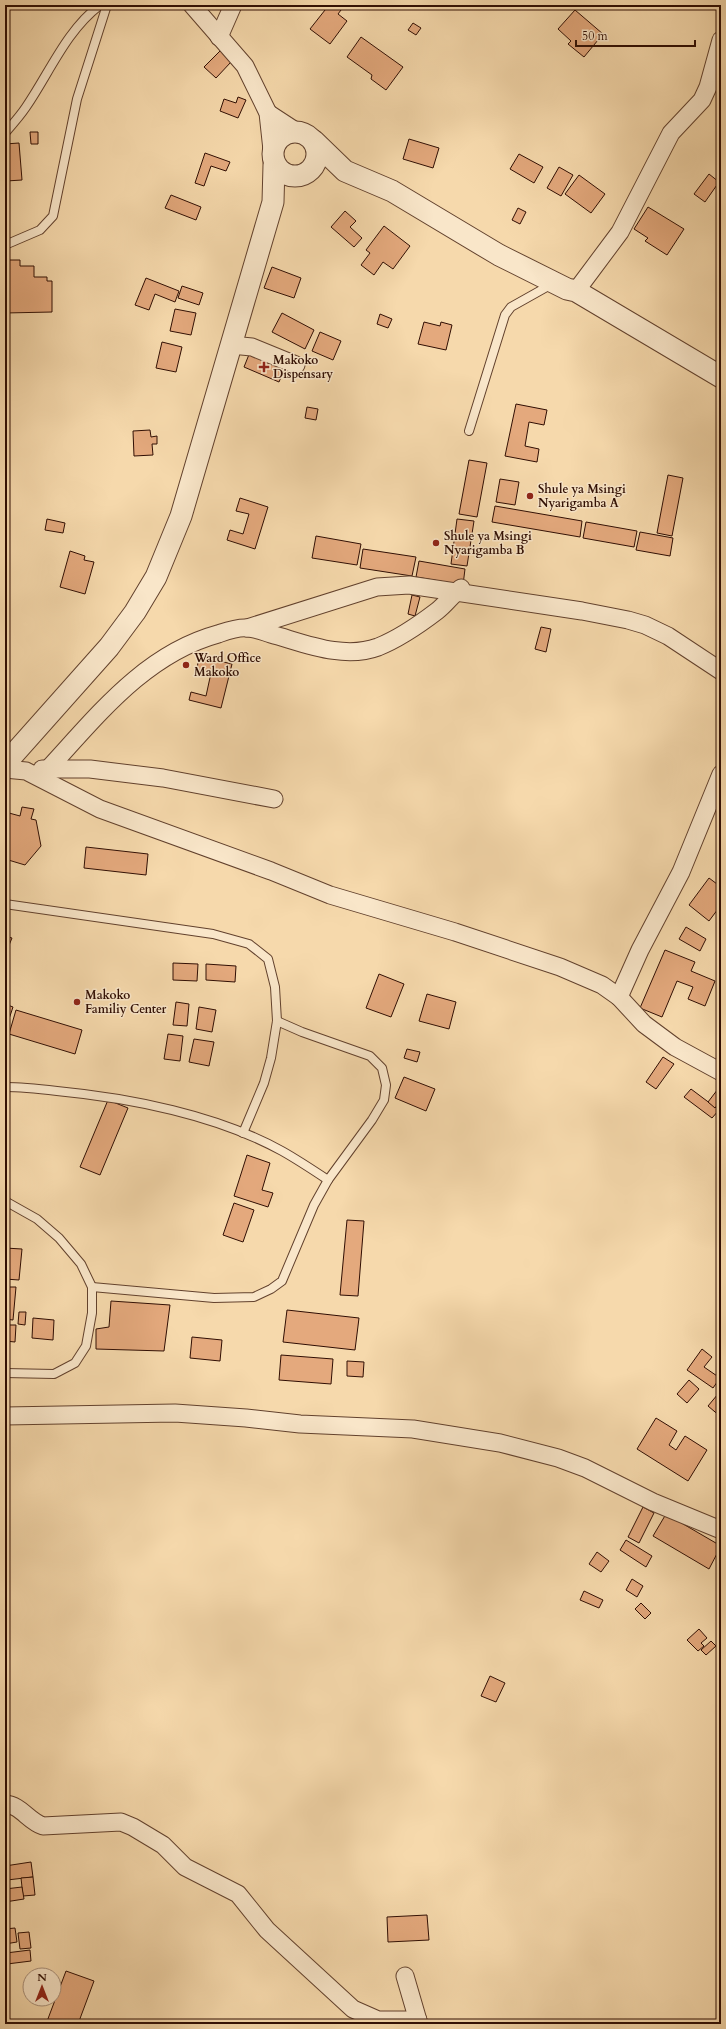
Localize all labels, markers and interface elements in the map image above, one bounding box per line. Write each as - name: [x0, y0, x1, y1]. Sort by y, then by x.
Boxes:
- scale bar: [576, 22, 695, 48]
- text: 50 m: [582, 28, 609, 44]
- place label: Makoko Dispensary: [273, 352, 333, 382]
- marker: Makoko Dispensary: [258, 361, 270, 373]
- place label: Shule ya Msingi Nyarigamba A: [538, 481, 626, 511]
- marker: Shule ya Msingi Nyarigamba A: [525, 491, 535, 501]
- place label: Shule ya Msingi Nyarigamba B: [444, 528, 532, 558]
- marker: Shule ya Msingi Nyarigamba B: [431, 538, 441, 548]
- place label: Ward Office Makoko: [193, 650, 261, 680]
- marker: Ward Office Makoko: [181, 660, 191, 670]
- place label: Makoko Familiy Center: [85, 987, 166, 1017]
- marker: Makoko Familiy Center: [72, 997, 82, 1007]
- north arrow: [22, 1967, 62, 2007]
- text: N: [37, 1970, 47, 1985]

